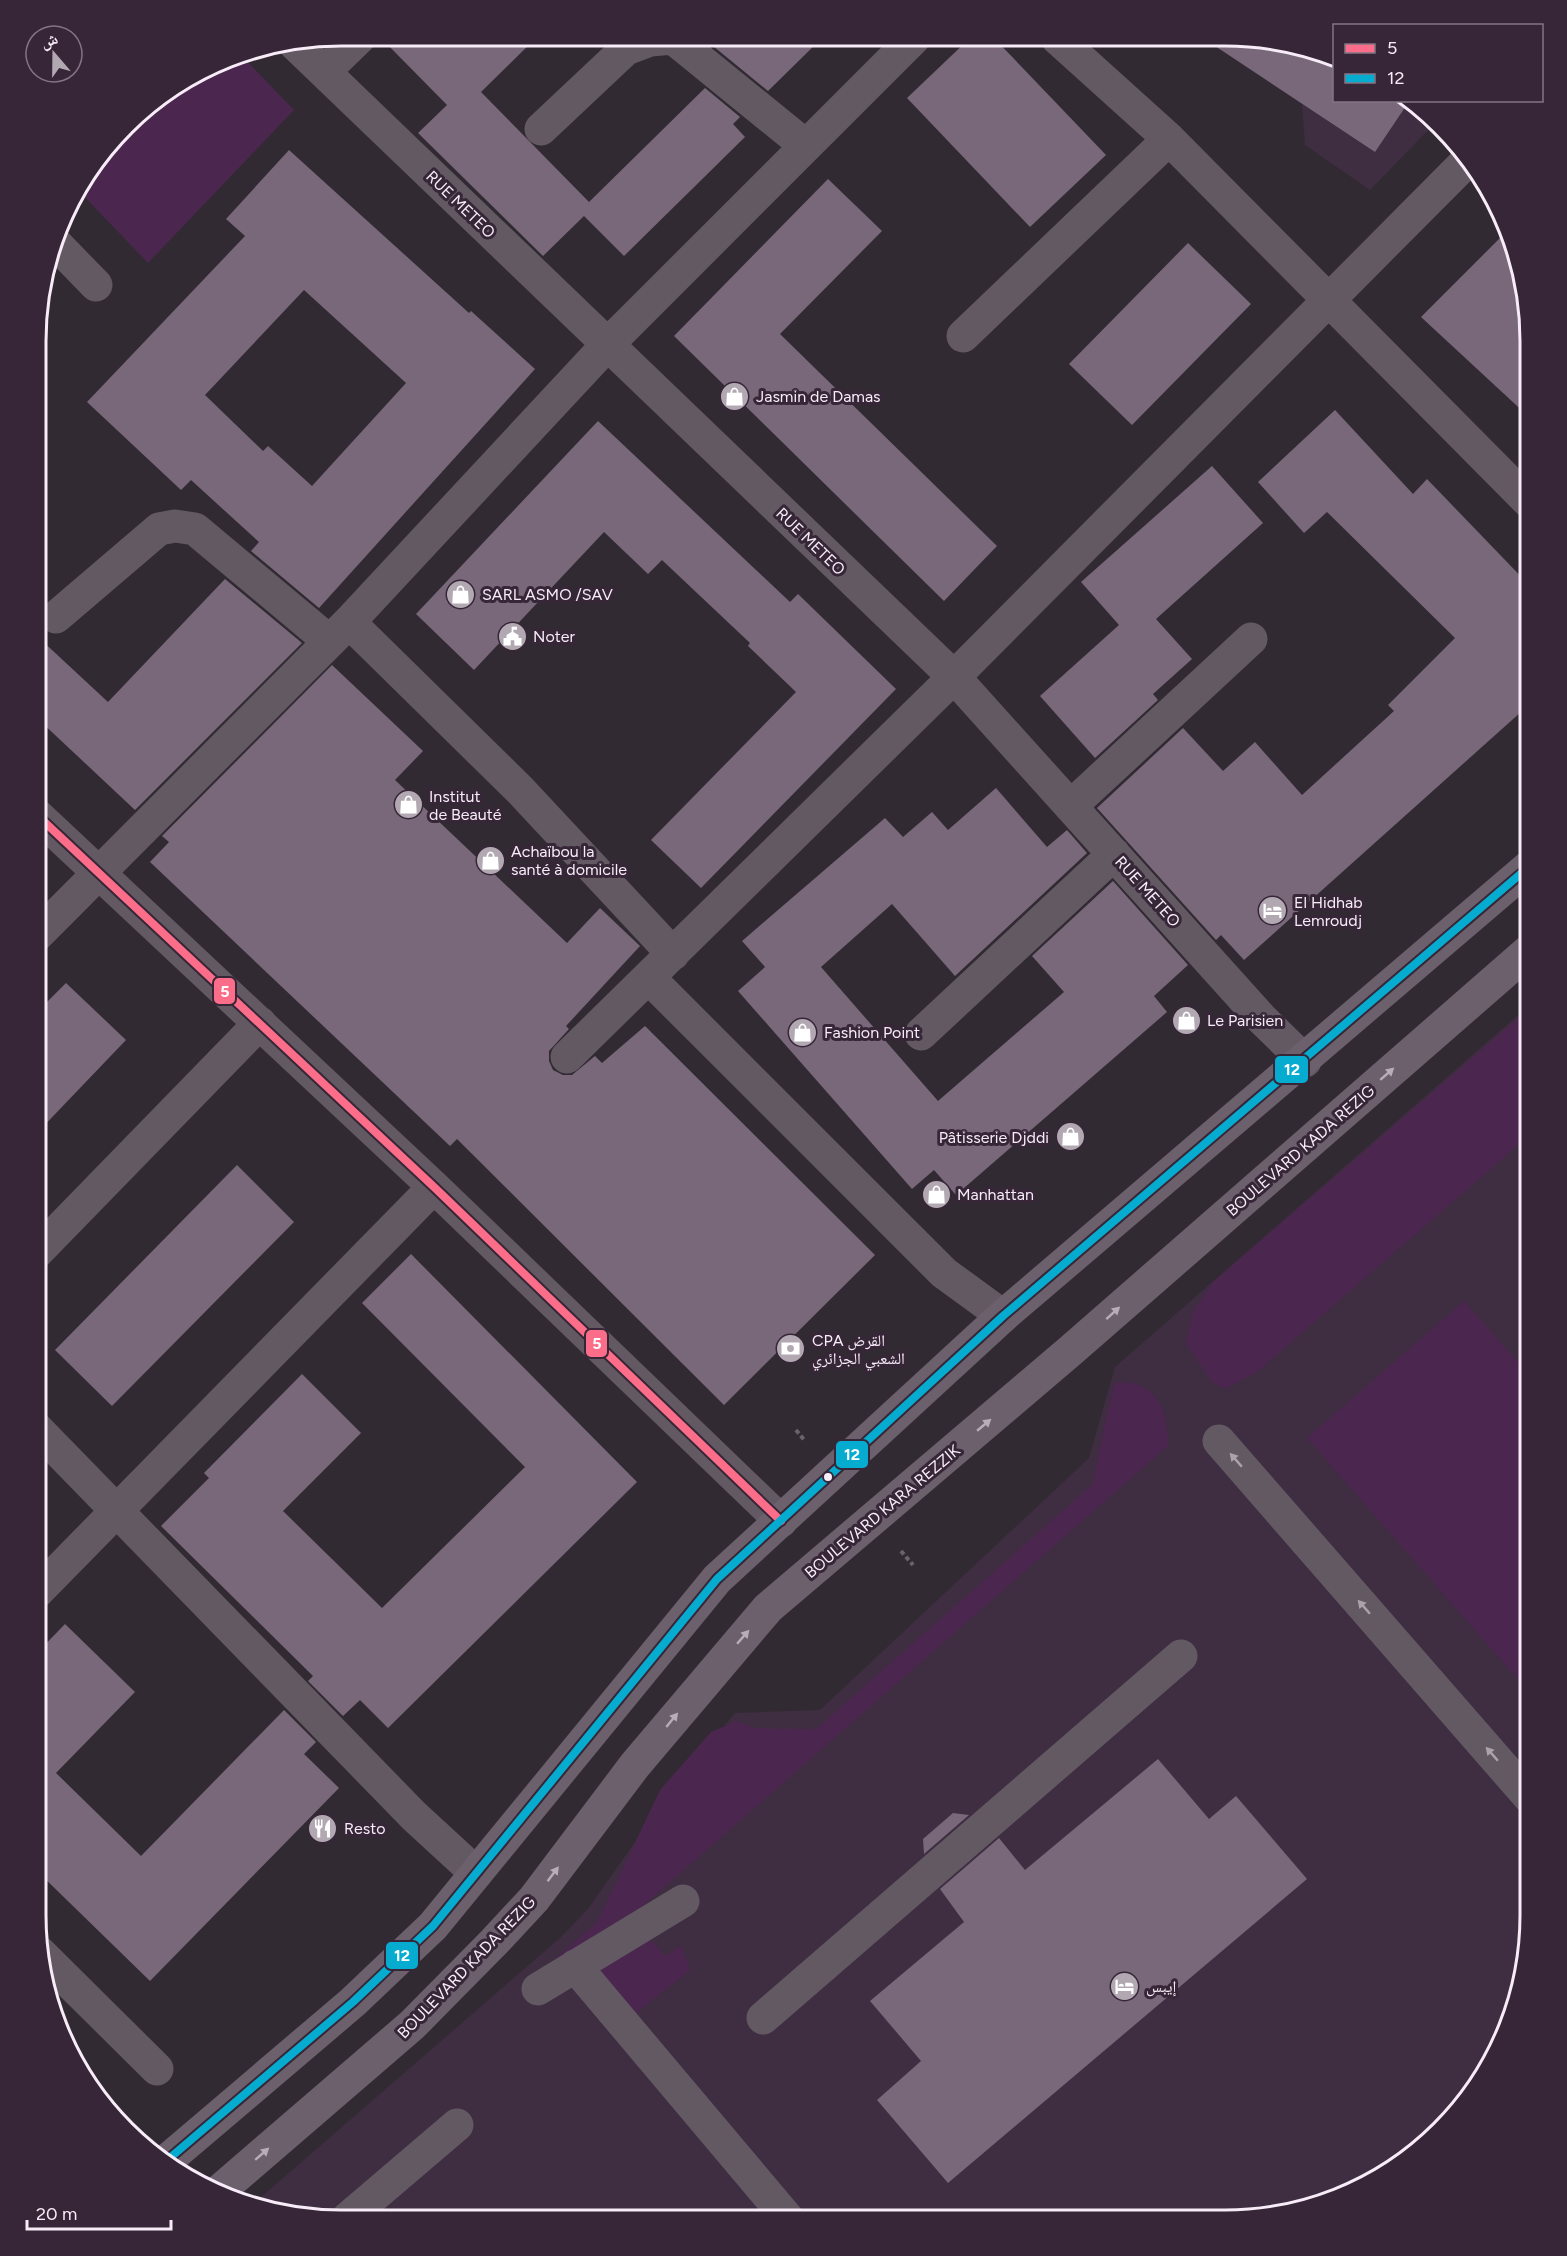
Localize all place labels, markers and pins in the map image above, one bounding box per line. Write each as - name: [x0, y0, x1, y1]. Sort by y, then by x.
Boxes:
- shop icon: Jasmin de Damas: [719, 380, 751, 412]
- place label: Jasmin de Damas: [756, 387, 881, 406]
- shop icon: SARL ASMO /SAV: [445, 578, 477, 610]
- place label: SARL ASMO /SAV: [482, 585, 613, 604]
- public building icon: Noter: [496, 620, 528, 652]
- place label: Noter: [533, 627, 575, 646]
- place label: Institut de Beauté: [429, 787, 502, 824]
- shop icon: Institut de Beauté: [392, 789, 424, 821]
- place label: Achaïbou la santé à domicile: [511, 842, 627, 879]
- shop icon: Achaïbou la santé à domicile: [474, 844, 506, 876]
- place label: El Hidhab Lemroudj: [1294, 893, 1363, 930]
- hotel icon: El Hidhab Lemroudj: [1257, 895, 1289, 927]
- shop icon: Le Parisien: [1170, 1004, 1202, 1036]
- place label: Le Parisien: [1207, 1011, 1283, 1030]
- shop icon: Fashion Point: [787, 1016, 819, 1048]
- place label: Fashion Point: [824, 1023, 920, 1042]
- shop icon: Pâtisserie Djddi: [1054, 1121, 1086, 1153]
- place label: Pâtisserie Djddi: [939, 1128, 1049, 1147]
- shop icon: Manhattan: [920, 1178, 952, 1210]
- place label: Manhattan: [957, 1185, 1034, 1204]
- place label: CPA القرض الشعبي الجزائري: [812, 1331, 905, 1371]
- bank icon: CPA القرض الشعبي الجزائري: [775, 1333, 807, 1365]
- unlabelled marker: [822, 1471, 834, 1483]
- restaurant icon: Resto: [307, 1812, 339, 1844]
- place label: Resto: [344, 1819, 386, 1838]
- hotel icon: إيبس: [1109, 1970, 1141, 2002]
- place label: إيبس: [1146, 1977, 1176, 1997]

